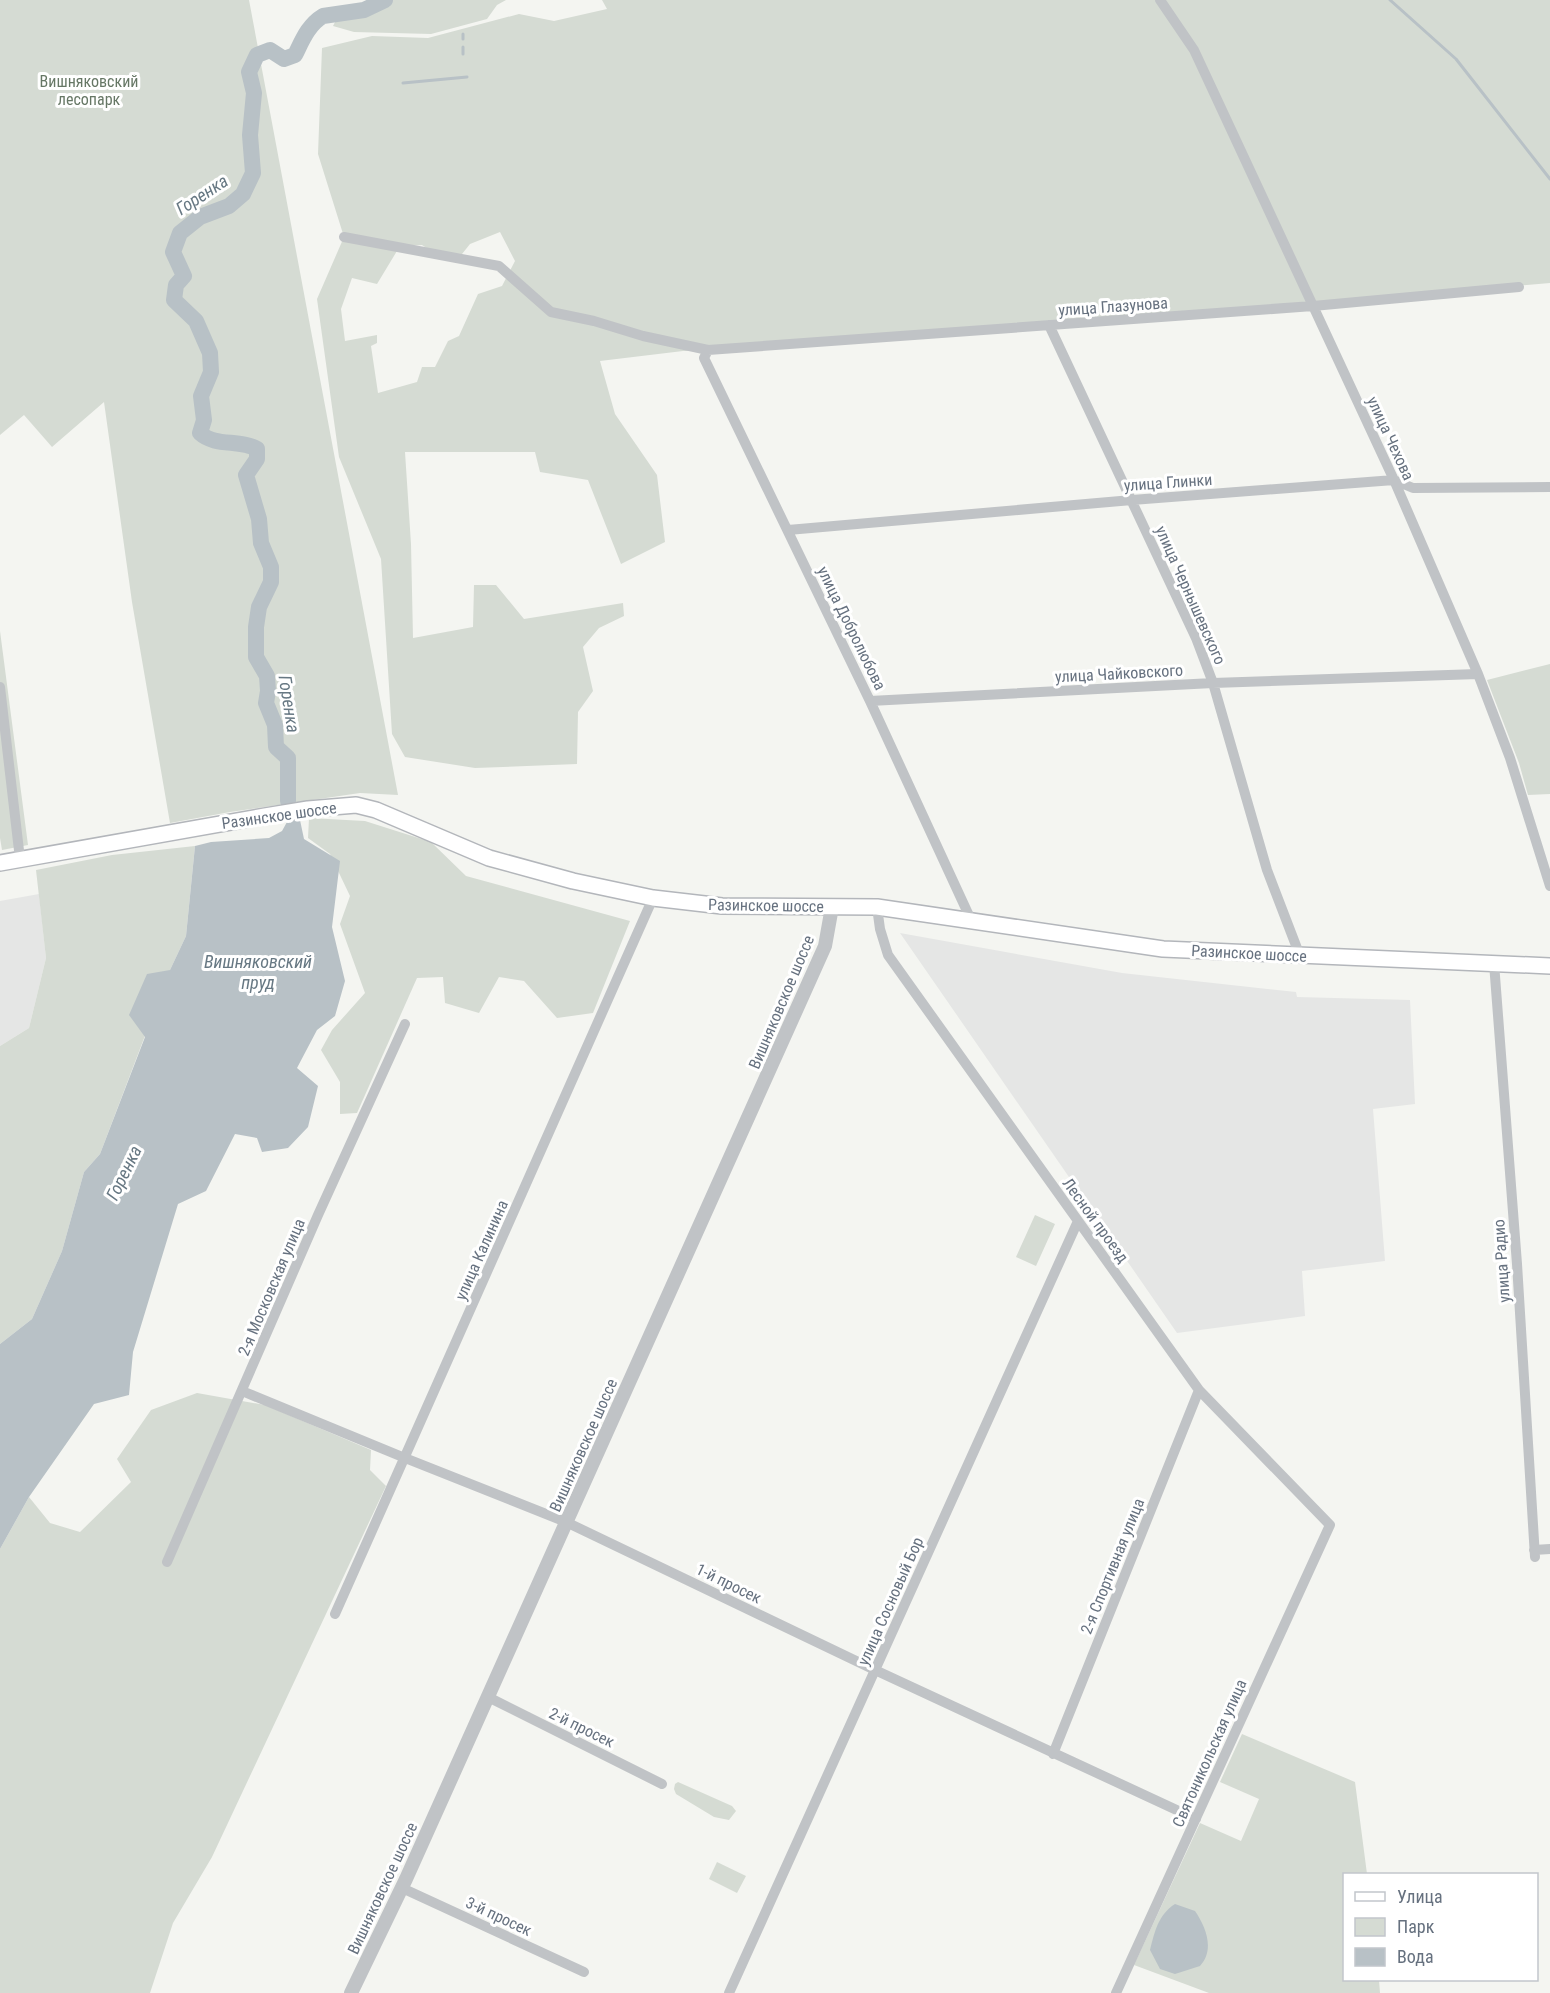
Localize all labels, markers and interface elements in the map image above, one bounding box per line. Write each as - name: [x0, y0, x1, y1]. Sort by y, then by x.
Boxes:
- park label: Вишняковский лесопарк: [40, 72, 139, 109]
- water label: Горенка: [172, 170, 232, 219]
- street label: улица Глазунова: [1058, 293, 1168, 320]
- street label: улица Чехова: [1363, 393, 1418, 483]
- street label: улица Глинки: [1123, 470, 1213, 495]
- street label: улица Чернышевского: [1151, 523, 1230, 668]
- street label: улица Добролюбова: [813, 563, 890, 693]
- street label: улица Чайковского: [1055, 661, 1184, 686]
- water label: Горенка: [275, 674, 304, 734]
- street label: Разинское шоссе: [221, 798, 338, 833]
- street label: Разинское шоссе: [708, 895, 824, 916]
- street label: Вишняковское шоссе: [745, 933, 818, 1072]
- street label: Разинское шоссе: [1191, 941, 1307, 966]
- water label: Вишняковский пруд: [204, 951, 312, 993]
- water label: Горенка: [101, 1142, 146, 1203]
- street label: Лесной проезд: [1059, 1174, 1133, 1267]
- street label: улица Калинина: [451, 1197, 512, 1303]
- street label: 2-я Московская улица: [234, 1216, 309, 1359]
- street label: улица Радио: [1489, 1219, 1514, 1303]
- street label: Вишняковское шоссе: [546, 1376, 621, 1515]
- street label: 2-я Спортивная улица: [1077, 1496, 1148, 1637]
- street label: улица Сосновый Бор: [854, 1534, 927, 1668]
- street label: 1-й просек: [693, 1559, 765, 1608]
- street label: Святоникольская улица: [1168, 1676, 1251, 1830]
- street label: 2-й просек: [546, 1703, 618, 1752]
- street label: Вишняковское шоссе: [344, 1819, 421, 1957]
- legend: [1343, 1873, 1538, 1981]
- text: Улица: [1397, 1886, 1443, 1907]
- street label: 3-й просек: [463, 1893, 535, 1940]
- text: Парк: [1397, 1916, 1435, 1937]
- text: Вода: [1397, 1946, 1434, 1967]

